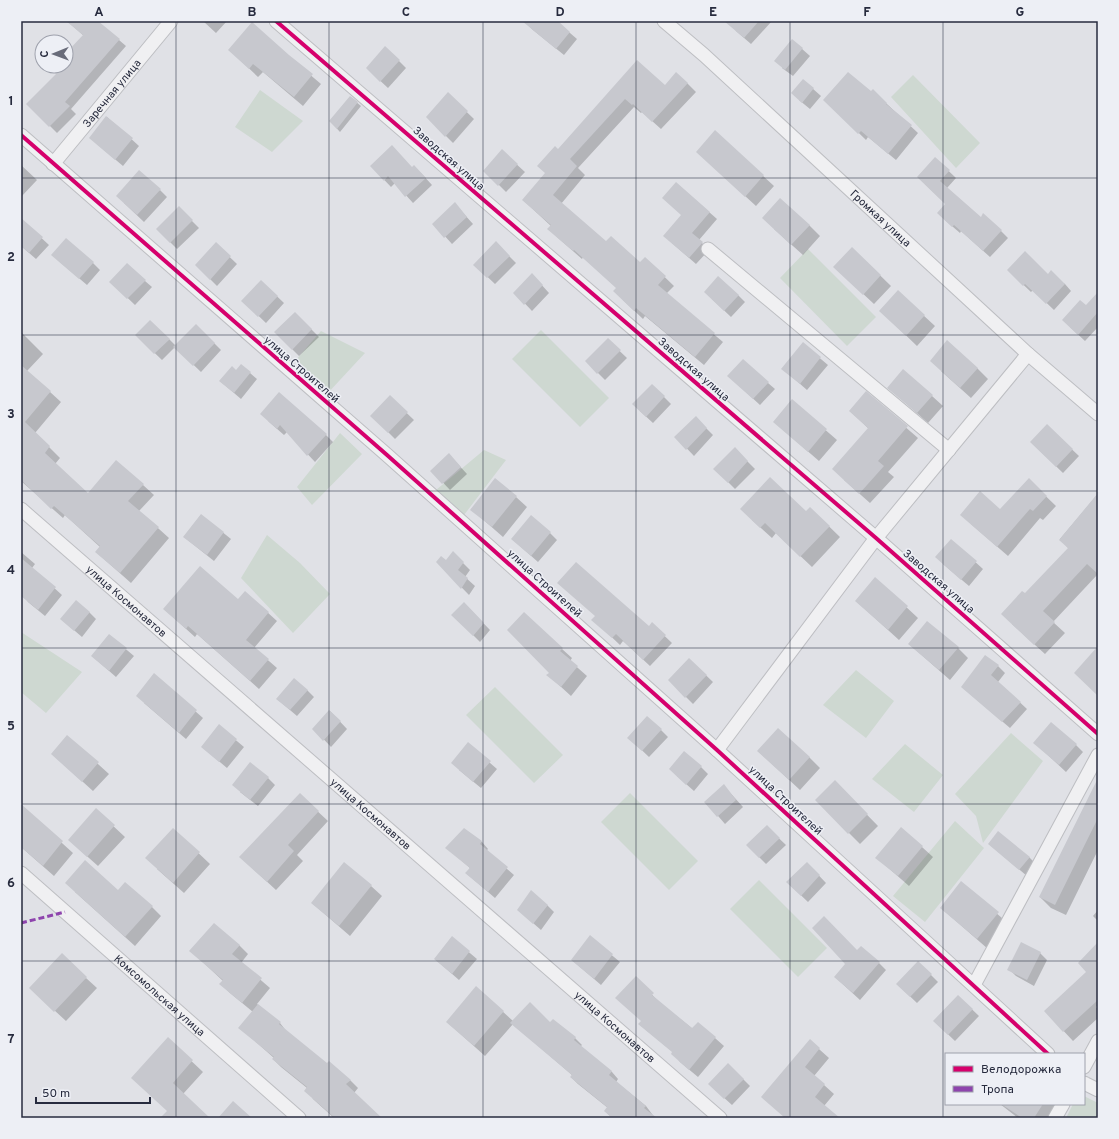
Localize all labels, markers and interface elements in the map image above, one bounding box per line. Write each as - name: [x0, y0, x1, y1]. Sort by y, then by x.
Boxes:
- text: A: [94, 5, 104, 21]
- text: B: [248, 5, 257, 21]
- text: C: [402, 5, 410, 21]
- text: D: [555, 5, 565, 21]
- text: E: [709, 5, 717, 21]
- text: F: [863, 5, 871, 21]
- text: G: [1016, 5, 1025, 21]
- north arrow: [34, 34, 74, 74]
- text: С: [38, 51, 52, 58]
- street label: Заречная улица: [80, 57, 145, 131]
- text: 1: [8, 94, 14, 110]
- street label: Заводская улица: [410, 124, 487, 194]
- street label: Громкая улица: [847, 187, 914, 251]
- text: 2: [7, 250, 15, 266]
- street label: улица Строителей: [261, 333, 342, 406]
- street label: Заводская улица: [655, 335, 732, 405]
- text: 3: [7, 407, 15, 423]
- street label: улица Строителей: [504, 547, 585, 621]
- street label: Заводская улица: [900, 547, 977, 617]
- text: 4: [7, 563, 15, 579]
- street label: улица Космонавтов: [83, 563, 169, 641]
- text: 5: [7, 719, 15, 735]
- street label: улица Строителей: [746, 763, 825, 838]
- street label: улица Космонавтов: [327, 776, 414, 854]
- text: 6: [7, 876, 15, 892]
- street label: Комсомольская улица: [111, 952, 208, 1040]
- street label: улица Космонавтов: [571, 988, 658, 1066]
- text: 7: [8, 1032, 15, 1048]
- legend: [945, 1053, 1085, 1105]
- text: Велодорожка: [981, 1062, 1061, 1078]
- scale bar: [36, 1079, 150, 1105]
- text: Тропа: [981, 1082, 1014, 1098]
- text: 50 m: [42, 1086, 70, 1102]

